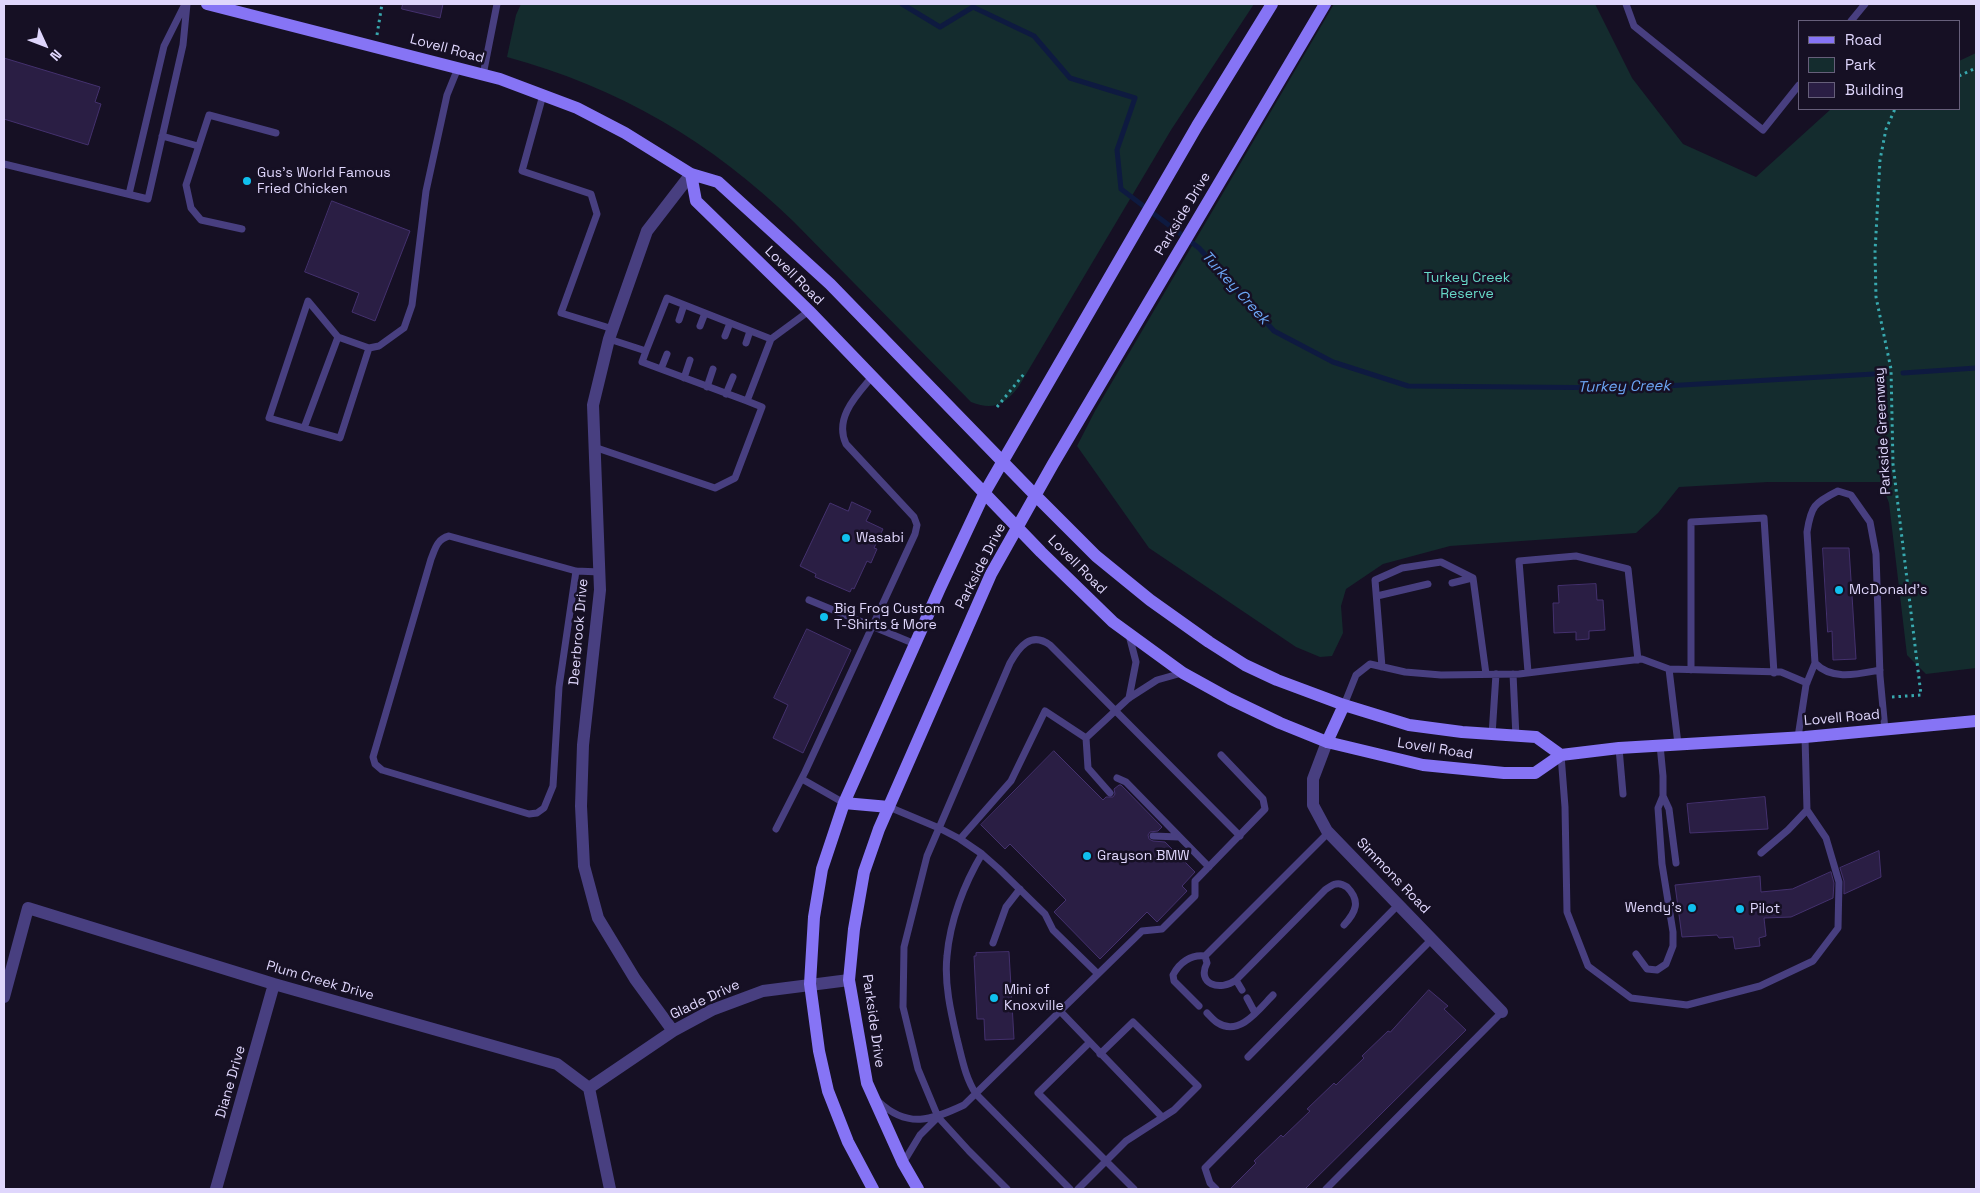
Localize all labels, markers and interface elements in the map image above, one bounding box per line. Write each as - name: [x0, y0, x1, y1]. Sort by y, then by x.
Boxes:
- north arrow: [20, 20, 70, 70]
- legend: [1798, 20, 1960, 110]
- text: Road: [1845, 30, 1882, 49]
- street label: Lovell Road: [408, 31, 486, 67]
- text: N: [46, 46, 66, 65]
- text: Park: [1845, 55, 1876, 74]
- text: Building: [1845, 80, 1904, 99]
- place label: Gus's World Famous Fried Chicken: [257, 165, 391, 198]
- street label: Parkside Drive: [1152, 169, 1214, 259]
- marker: Gus's World Famous Fried Chicken: [241, 175, 253, 187]
- street label: Lovell Road: [761, 243, 827, 309]
- water label: Turkey Creek: [1197, 247, 1273, 329]
- park label: Turkey Creek Reserve: [1424, 270, 1510, 302]
- street label: Parkside Greenway: [1871, 367, 1895, 495]
- water label: Turkey Creek: [1577, 377, 1671, 397]
- street label: Parkside Drive: [952, 520, 1010, 612]
- place label: Wasabi: [856, 530, 904, 546]
- marker: Wasabi: [840, 532, 852, 544]
- street label: Lovell Road: [1044, 532, 1110, 598]
- street label: Deerbrook Drive: [566, 578, 592, 686]
- place label: McDonald's: [1849, 582, 1927, 598]
- marker: McDonald's: [1833, 584, 1845, 596]
- place label: Big Frog Custom T-Shirts & More: [834, 601, 945, 634]
- marker: Big Frog Custom T-Shirts & More: [818, 611, 830, 623]
- street label: Lovell Road: [1803, 706, 1881, 730]
- street label: Lovell Road: [1396, 735, 1474, 763]
- street label: Simmons Road: [1353, 835, 1433, 917]
- place label: Grayson BMW: [1097, 848, 1190, 864]
- marker: Grayson BMW: [1081, 850, 1093, 862]
- place label: Wendy's: [1625, 900, 1682, 916]
- place label: Pilot: [1750, 901, 1780, 917]
- marker: Wendy's: [1686, 902, 1698, 914]
- marker: Pilot: [1734, 903, 1746, 915]
- street label: Plum Creek Drive: [264, 958, 376, 1004]
- street label: Parkside Drive: [858, 973, 888, 1069]
- street label: Glade Drive: [667, 977, 743, 1023]
- place label: Mini of Knoxville: [1004, 982, 1064, 1014]
- marker: Mini of Knoxville: [988, 992, 1000, 1004]
- street label: Diane Drive: [213, 1044, 249, 1120]

